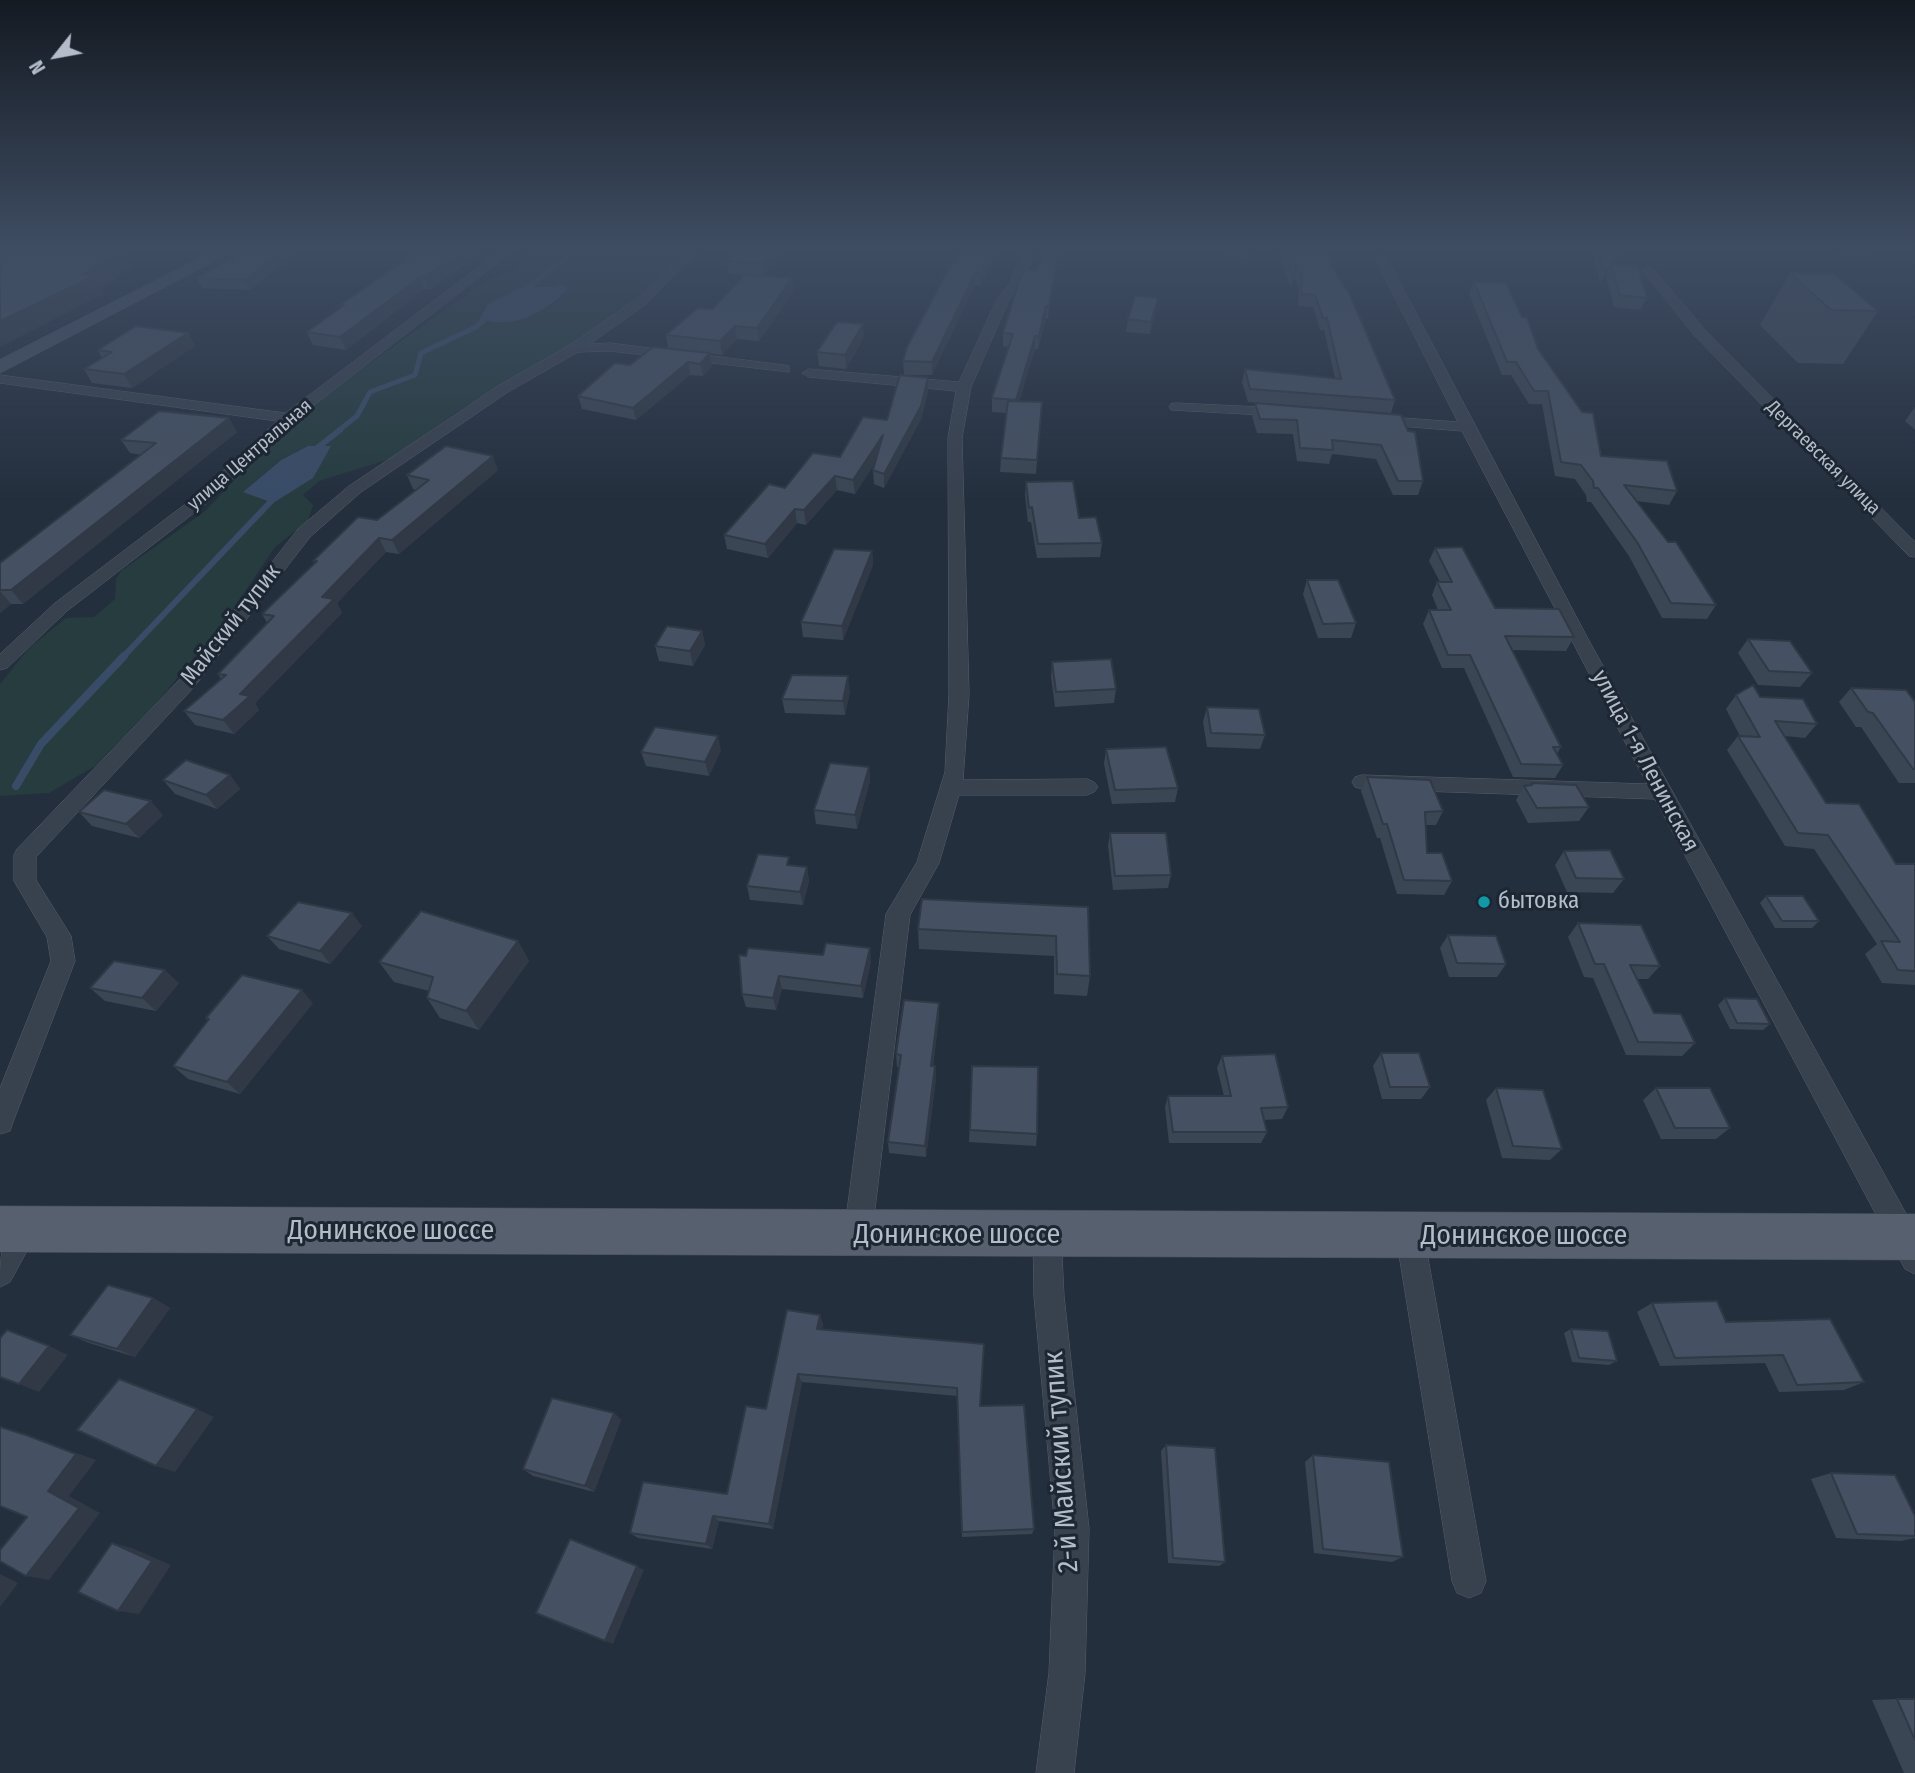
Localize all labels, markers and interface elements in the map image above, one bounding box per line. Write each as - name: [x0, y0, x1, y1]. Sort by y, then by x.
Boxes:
- north arrow: [21, 21, 91, 91]
- text: N: [25, 56, 50, 78]
- street label: улица Центральная: [183, 395, 317, 515]
- street label: Дергаевская улица: [1761, 396, 1885, 520]
- street label: Майский тупик: [175, 559, 287, 691]
- street label: улица 1-я Ленинская: [1585, 665, 1705, 857]
- place label: бытовка: [1498, 888, 1579, 916]
- marker: бытовка: [1476, 894, 1492, 910]
- street label: Донинское шоссе: [288, 1214, 494, 1248]
- street label: Донинское шоссе: [854, 1218, 1060, 1252]
- street label: Донинское шоссе: [1421, 1219, 1627, 1253]
- street label: 2-й Майский тупик: [1038, 1350, 1086, 1574]

